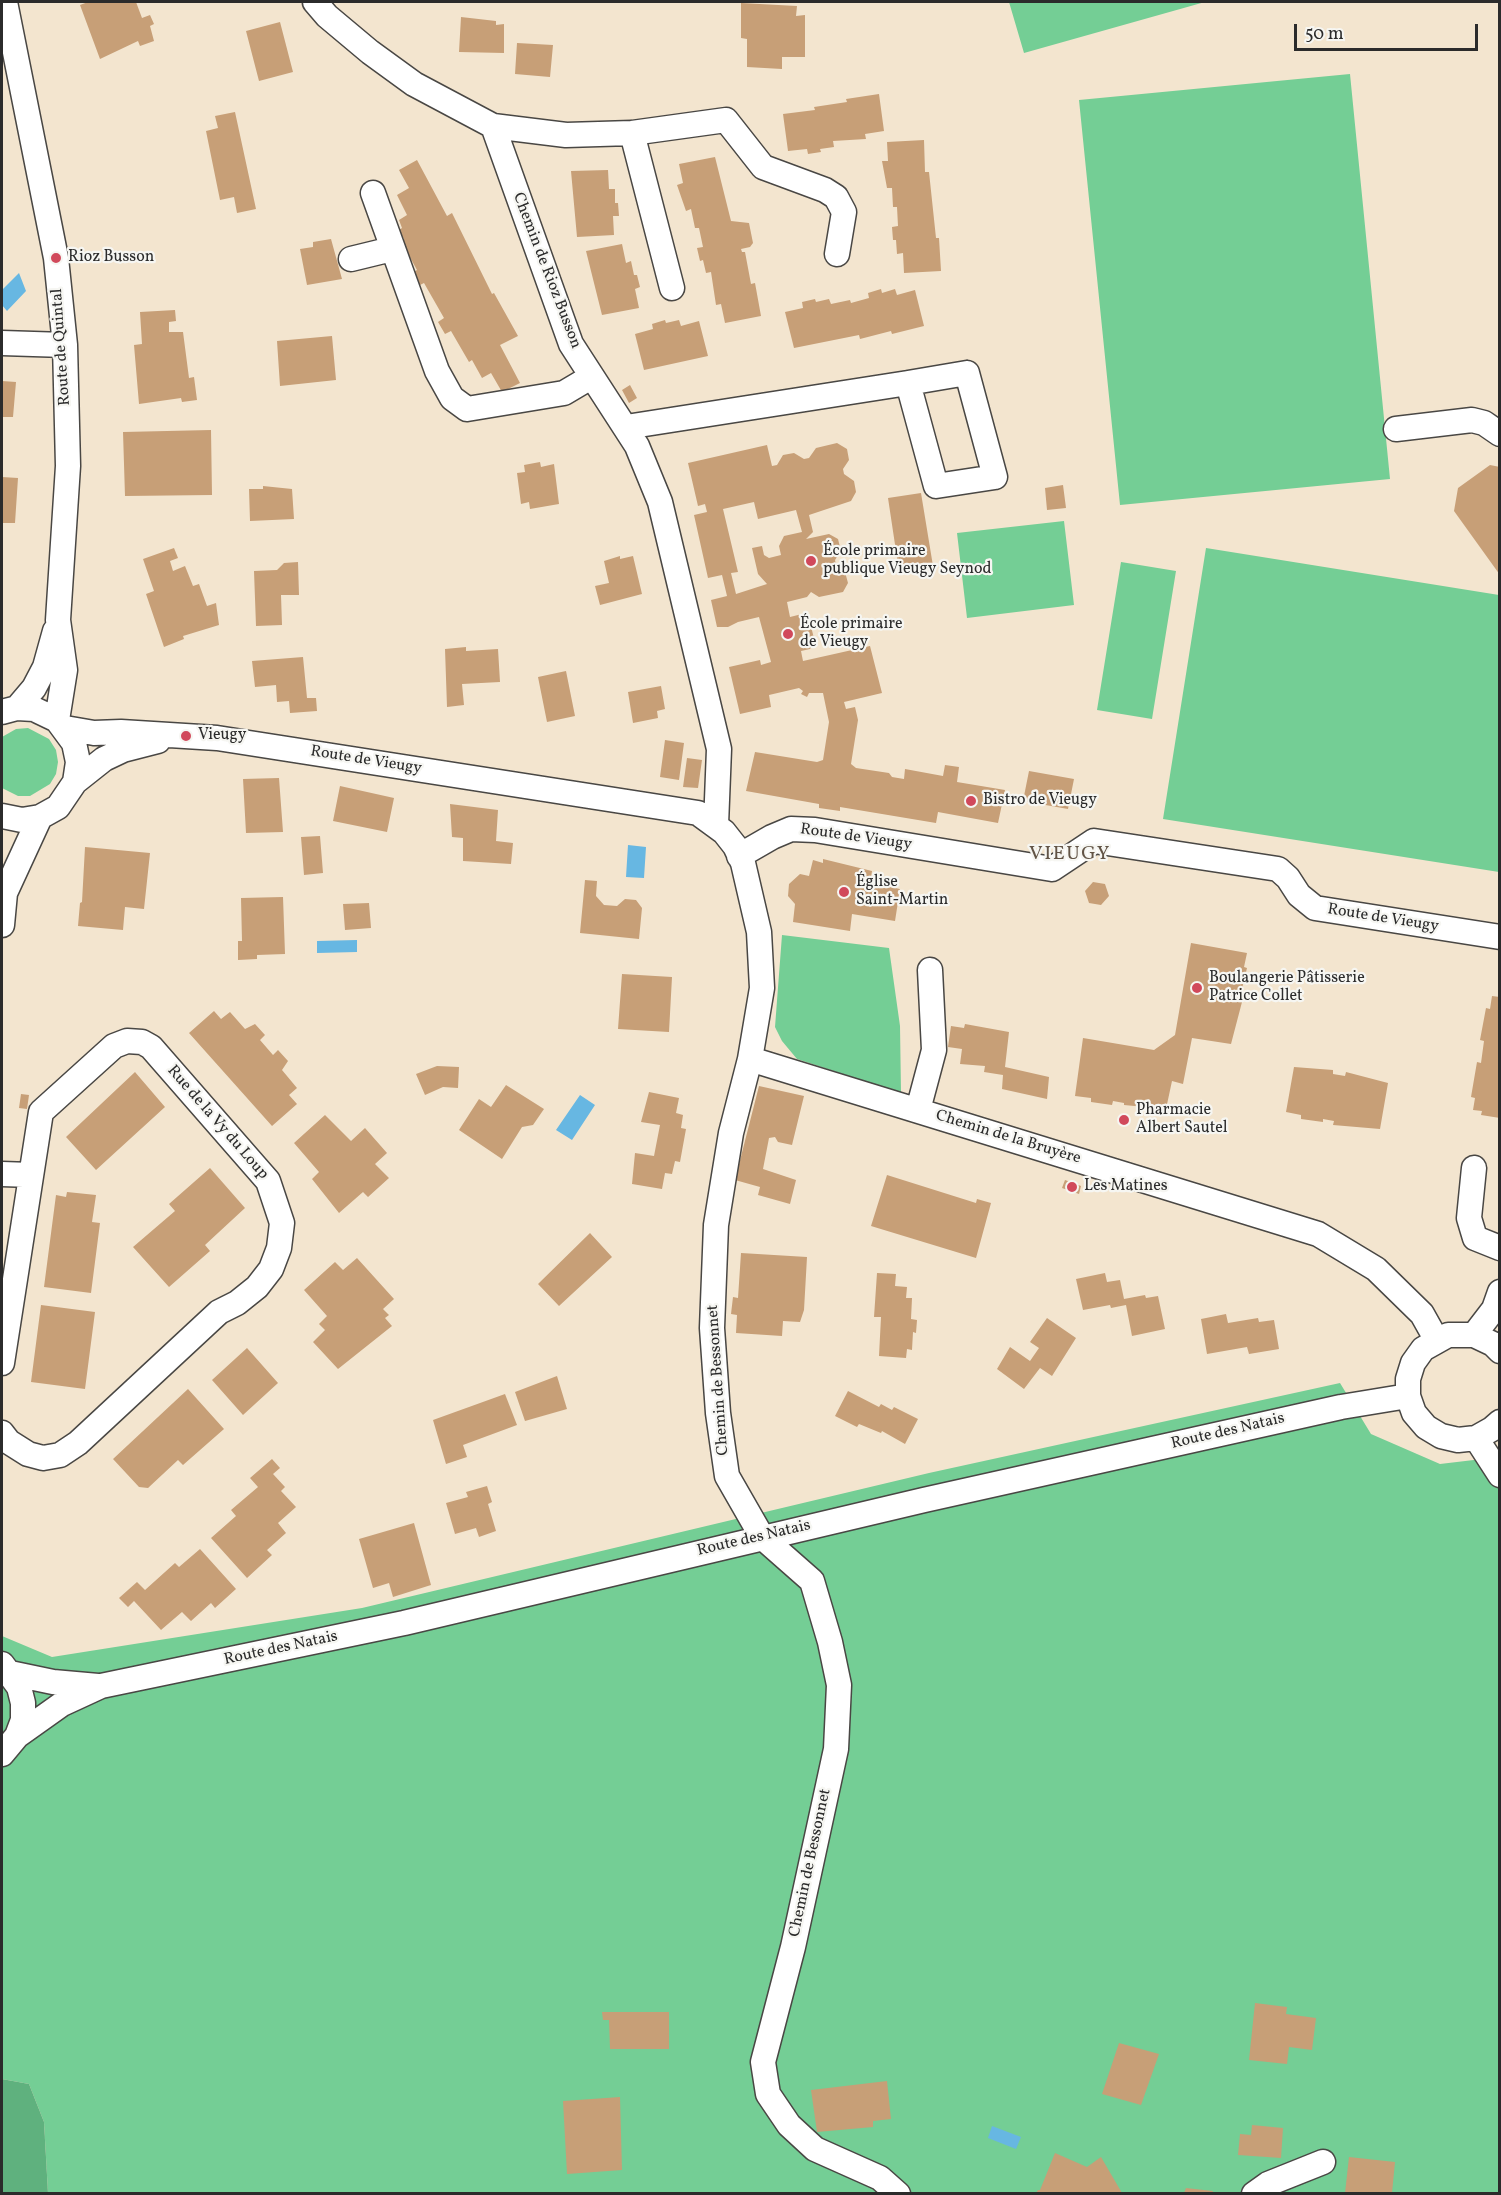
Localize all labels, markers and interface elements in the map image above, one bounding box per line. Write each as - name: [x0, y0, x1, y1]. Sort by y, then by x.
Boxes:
- scale bar: [1297, 12, 1482, 50]
- text: 50 m: [1305, 22, 1344, 47]
- street label: Chemin de Rioz Busson: [507, 190, 585, 352]
- place label: Rioz Busson: [68, 248, 154, 268]
- marker: Rioz Busson: [49, 251, 63, 265]
- street label: Route de Quintal: [48, 288, 76, 406]
- place label: École primaire publique Vieugy Seynod: [823, 542, 992, 580]
- marker: École primaire publique Vieugy Seynod: [804, 554, 818, 568]
- place label: École primaire de Vieugy: [800, 615, 903, 653]
- marker: École primaire de Vieugy: [781, 627, 795, 641]
- place label: Vieugy: [198, 726, 246, 746]
- marker: Vieugy: [179, 729, 193, 743]
- street label: Route de Vieugy: [309, 743, 423, 779]
- place label: Bistro de Vieugy: [983, 791, 1097, 811]
- marker: Bistro de Vieugy: [964, 794, 978, 808]
- street label: Route de Vieugy: [799, 821, 913, 855]
- district label: VIEUGY: [1029, 843, 1111, 867]
- place label: Église Saint-Martin: [856, 873, 948, 911]
- marker: Église Saint-Martin: [837, 885, 851, 899]
- street label: Route de Vieugy: [1326, 901, 1440, 937]
- place label: Boulangerie Pâtisserie Patrice Collet: [1209, 969, 1365, 1007]
- marker: Boulangerie Pâtisserie Patrice Collet: [1190, 981, 1204, 995]
- street label: Rue de la Vy du Loup: [162, 1062, 272, 1184]
- place label: Pharmacie Albert Sautel: [1136, 1101, 1228, 1139]
- street label: Chemin de la Bruyère: [933, 1107, 1083, 1169]
- marker: Pharmacie Albert Sautel: [1117, 1113, 1131, 1127]
- place label: Les Matines: [1084, 1177, 1168, 1197]
- marker: Les Matines: [1065, 1180, 1079, 1194]
- street label: Chemin de Bessonnet: [704, 1304, 734, 1456]
- street label: Route des Natais: [1169, 1410, 1287, 1454]
- street label: Route des Natais: [695, 1517, 813, 1561]
- street label: Route des Natais: [222, 1628, 340, 1670]
- street label: Chemin de Bessonnet: [786, 1787, 836, 1939]

